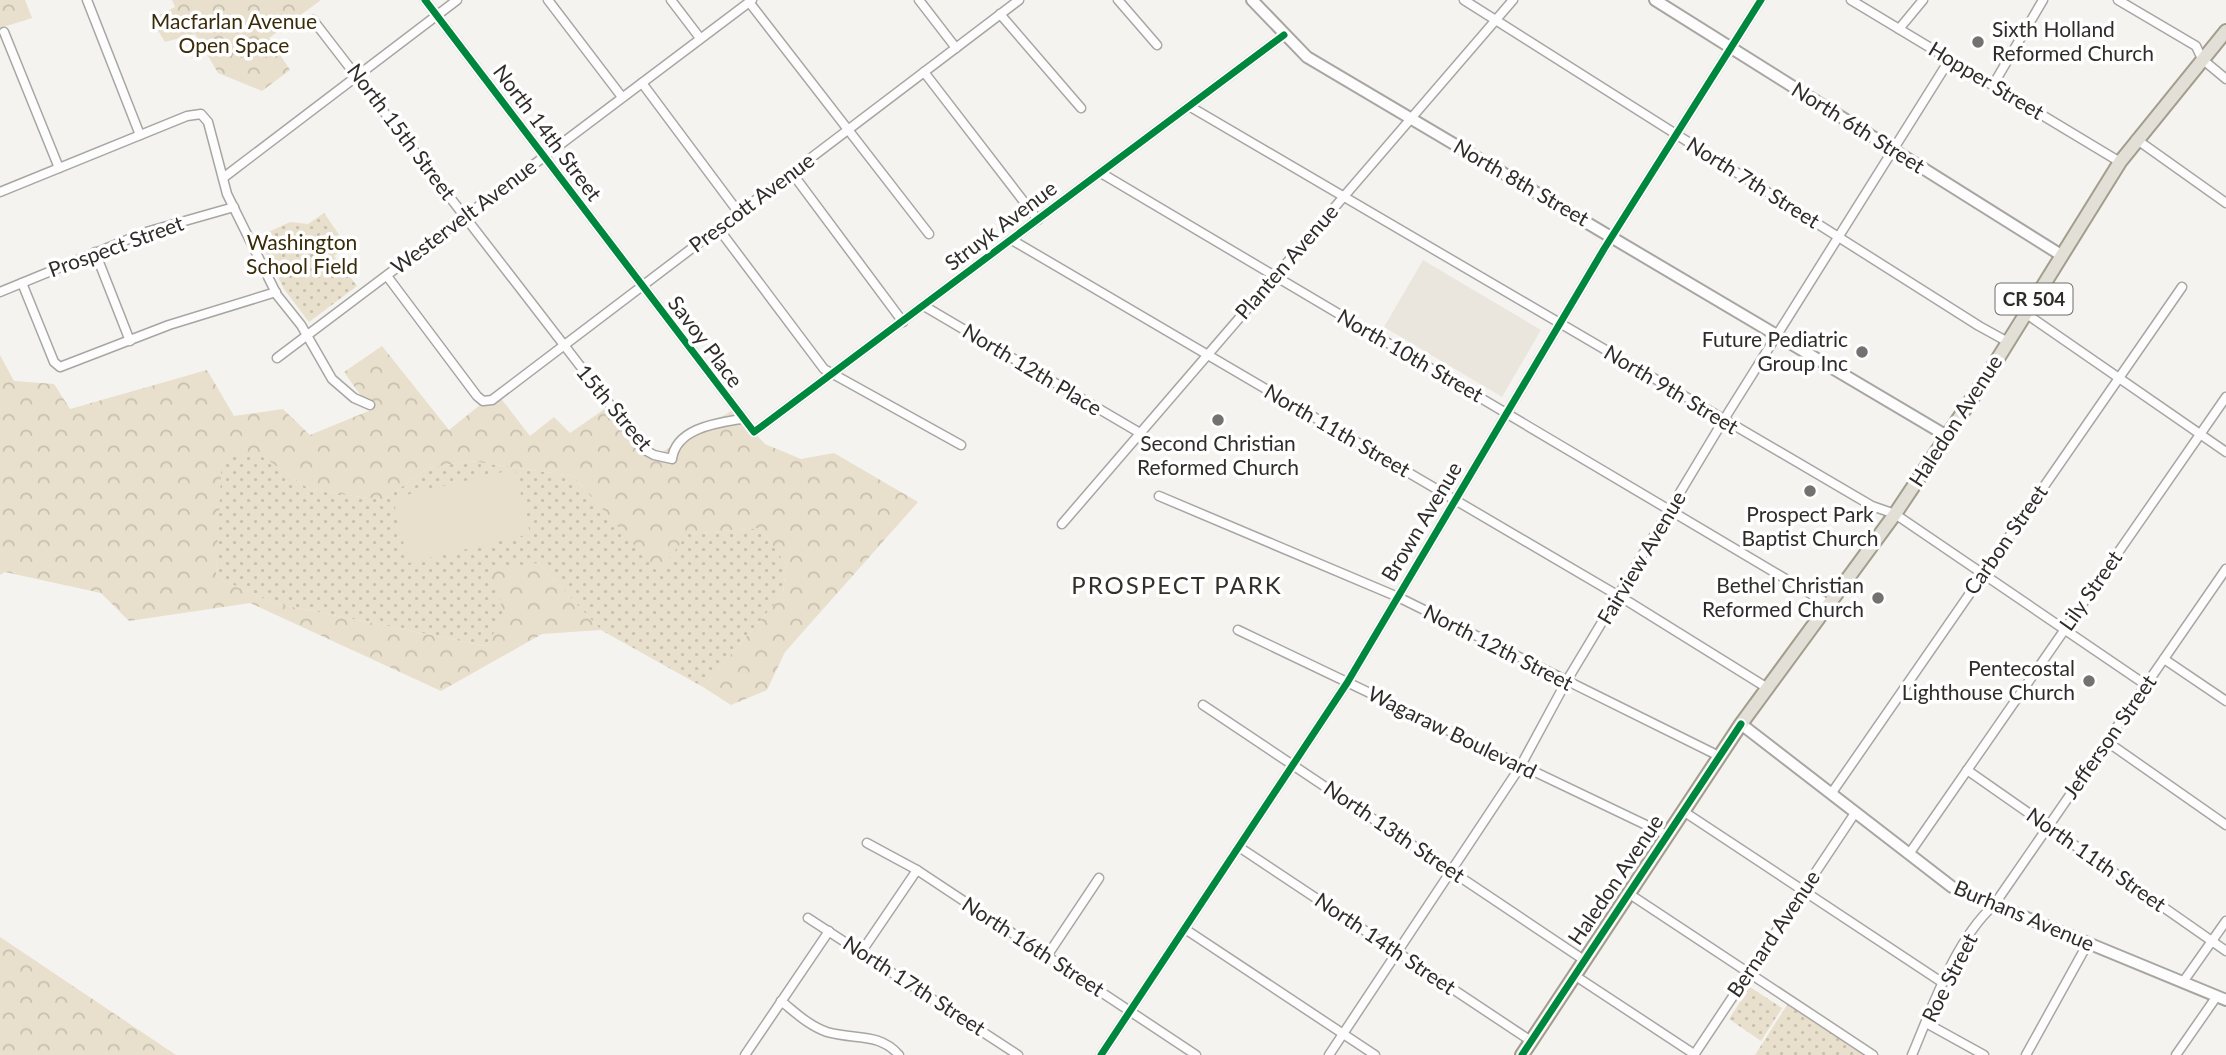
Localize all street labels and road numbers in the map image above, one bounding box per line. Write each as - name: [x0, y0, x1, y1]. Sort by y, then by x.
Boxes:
- street label: Hopper Street: [1925, 35, 2049, 124]
- street label: North 15th Street: [343, 58, 462, 205]
- street label: North 14th Street: [489, 59, 608, 206]
- street label: North 6th Street: [1788, 76, 1930, 178]
- street label: North 7th Street: [1683, 131, 1825, 233]
- street label: North 8th Street: [1450, 133, 1594, 231]
- street label: Prescott Avenue: [684, 147, 818, 257]
- street label: Westervelt Avenue: [386, 153, 541, 279]
- street label: Struyk Avenue: [939, 175, 1061, 275]
- street label: Planten Avenue: [1229, 198, 1343, 324]
- street label: Prospect Street: [45, 209, 187, 282]
- road number: CR 504: [1996, 284, 2072, 314]
- street label: Savoy Place: [664, 290, 749, 392]
- street label: North 10th Street: [1333, 303, 1488, 407]
- street label: North 12th Place: [959, 317, 1107, 420]
- street label: North 9th Street: [1600, 339, 1744, 439]
- street label: Haledon Avenue: [1903, 350, 2007, 491]
- street label: 15th Street: [572, 359, 659, 455]
- street label: North 11th Street: [1260, 378, 1415, 482]
- street label: Brown Avenue: [1375, 457, 1466, 585]
- street label: Carbon Street: [1958, 479, 2052, 599]
- street label: Fairview Avenue: [1591, 486, 1690, 628]
- street label: Lily Street: [2053, 545, 2127, 635]
- street label: North 12th Street: [1420, 598, 1578, 695]
- street label: Jefferson Street: [2057, 669, 2161, 803]
- street label: Wagaraw Boulevard: [1364, 680, 1541, 783]
- street label: North 13th Street: [1320, 774, 1470, 887]
- street label: North 11th Street: [2022, 801, 2172, 916]
- street label: Haledon Avenue: [1562, 809, 1668, 949]
- street label: Bernard Avenue: [1721, 865, 1824, 1001]
- street label: Burhans Avenue: [1951, 874, 2098, 955]
- street label: North 14th Street: [1311, 886, 1461, 999]
- street label: North 16th Street: [958, 891, 1110, 1001]
- street label: Roe Street: [1916, 928, 1982, 1026]
- street label: North 17th Street: [839, 930, 991, 1040]

